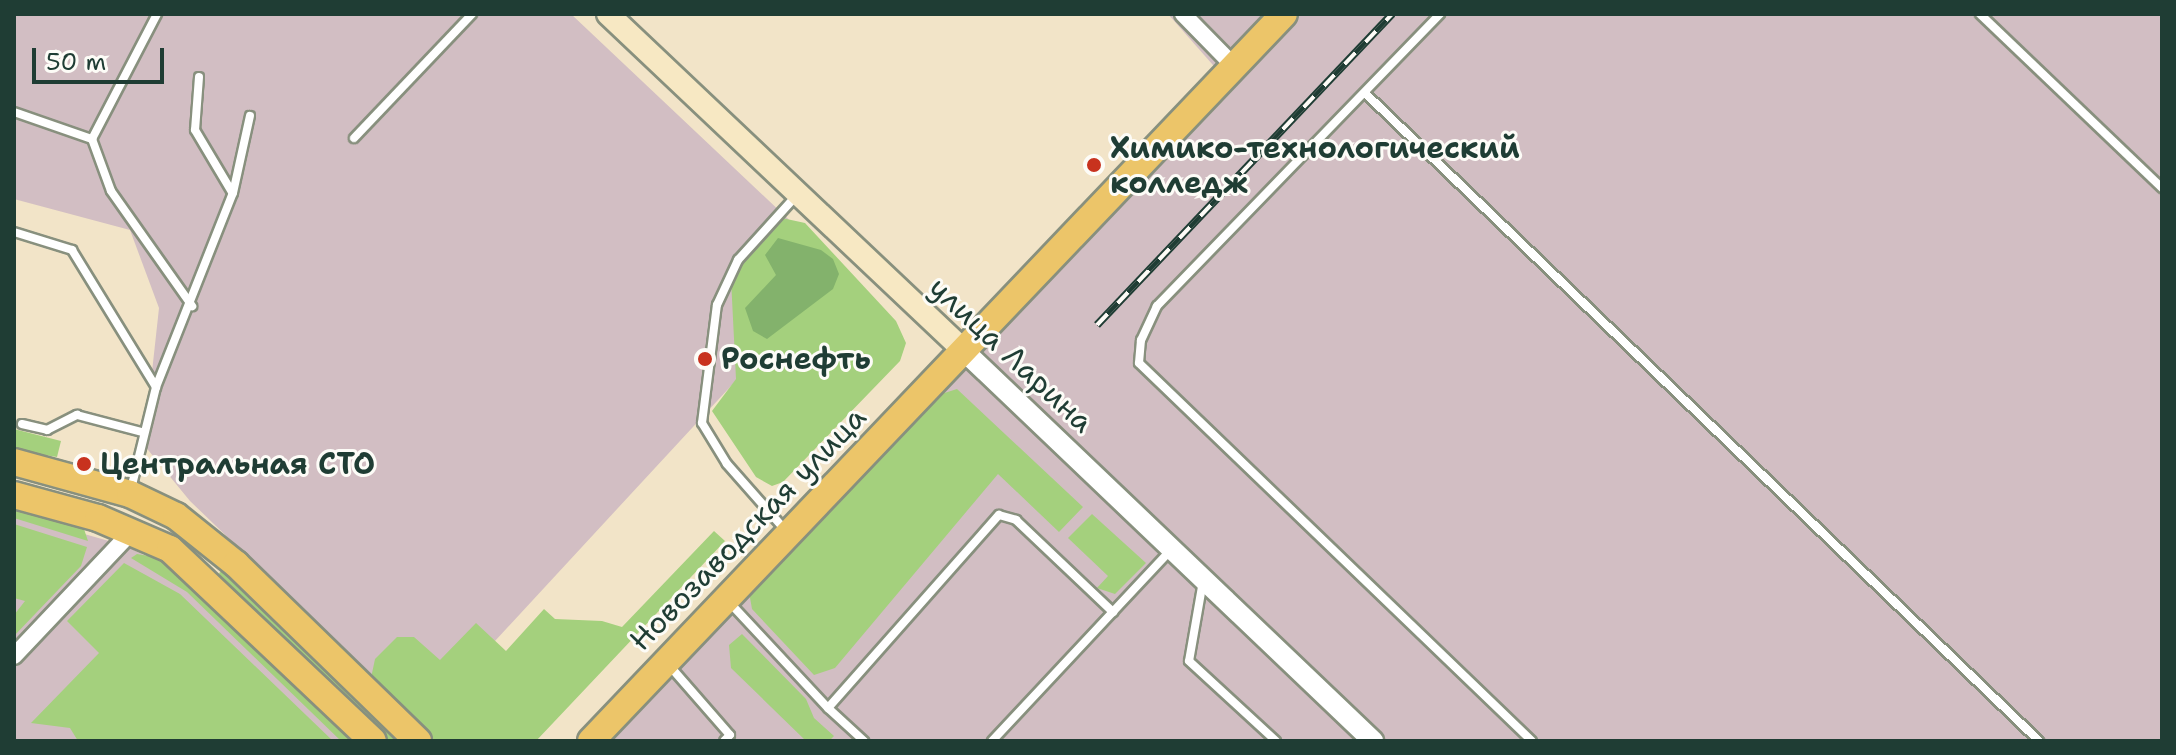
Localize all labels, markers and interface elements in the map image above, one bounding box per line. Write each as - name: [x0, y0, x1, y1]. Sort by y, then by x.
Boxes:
- scale bar: [36, 32, 168, 82]
- text: 50 m: [46, 46, 106, 78]
- place label: Химико-технологический колледж: [1110, 130, 1520, 200]
- marker: Химико-технологический колледж: [1085, 156, 1103, 174]
- street label: улица Ларина: [921, 270, 1101, 440]
- place label: Роснефть: [721, 341, 871, 377]
- marker: Роснефть: [696, 350, 714, 368]
- street label: Новозаводская улица: [622, 400, 874, 658]
- place label: Центральная СТО: [100, 446, 375, 482]
- marker: Центральная СТО: [75, 455, 93, 473]

